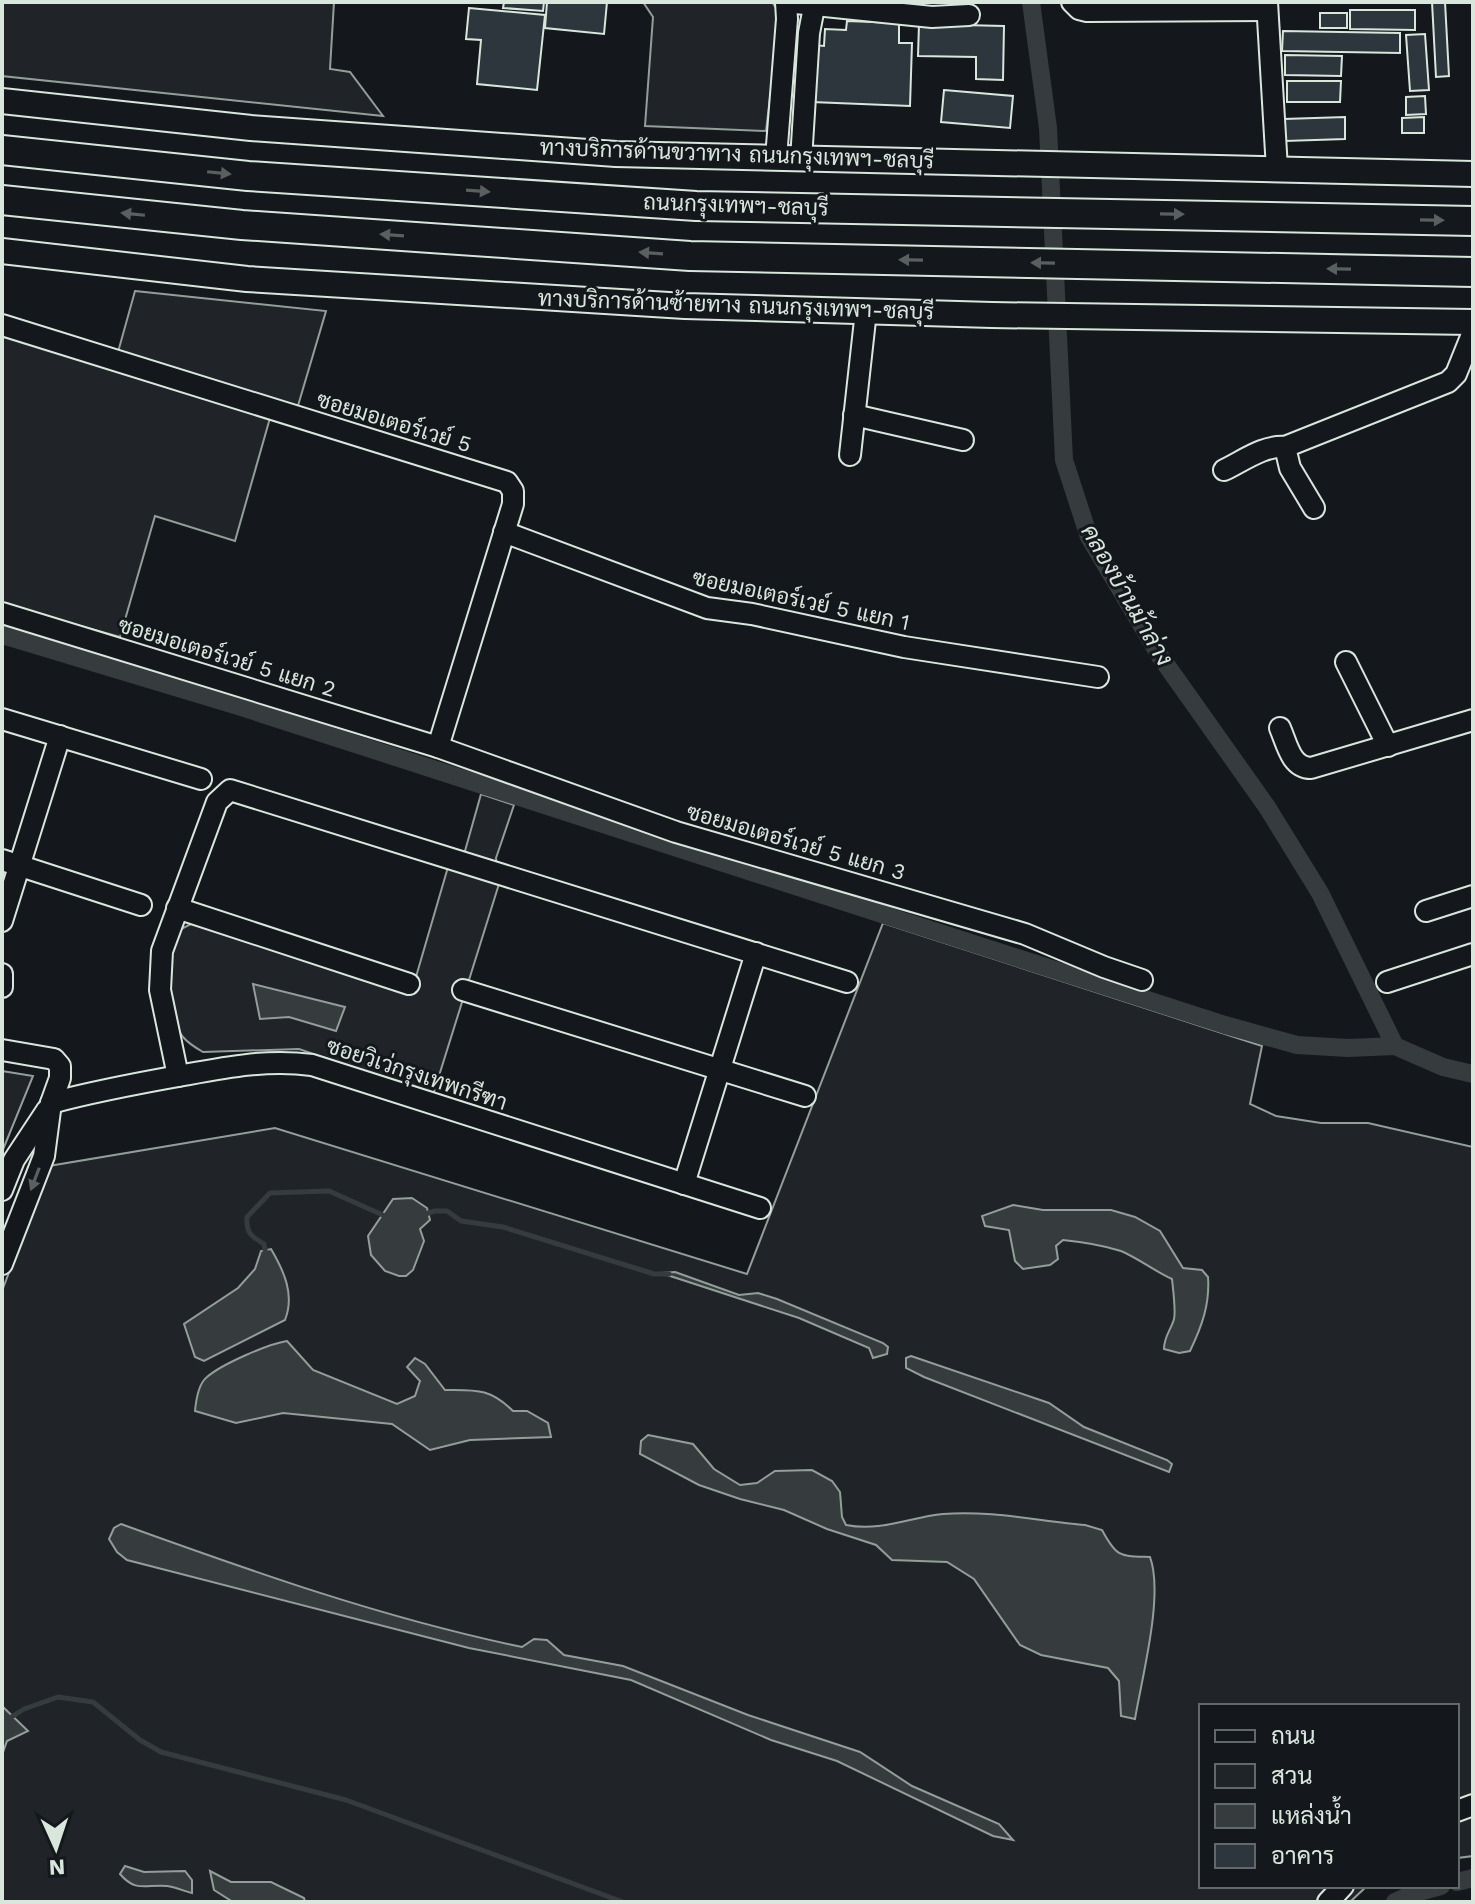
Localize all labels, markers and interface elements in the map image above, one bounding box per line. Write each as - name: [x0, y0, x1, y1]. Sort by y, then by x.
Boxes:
- street label: ทางบริการด้านขวาทาง ถนนกรุงเทพฯ-ชลบุรี: [539, 133, 935, 176]
- one-way arrow: [207, 166, 232, 179]
- one-way arrow: [466, 185, 491, 198]
- street label: ถนนกรุงเทพฯ-ชลบุรี: [643, 188, 829, 224]
- one-way arrow: [120, 207, 145, 220]
- one-way arrow: [1160, 208, 1185, 221]
- one-way arrow: [1420, 214, 1445, 227]
- one-way arrow: [379, 228, 404, 241]
- one-way arrow: [638, 246, 663, 259]
- one-way arrow: [898, 254, 923, 266]
- one-way arrow: [1030, 257, 1055, 269]
- one-way arrow: [1326, 263, 1351, 275]
- street label: ทางบริการด้านซ้ายทาง ถนนกรุงเทพฯ-ชลบุรี: [537, 284, 935, 327]
- street label: ซอยมอเตอร์เวย์ 5: [314, 385, 475, 457]
- water label: คลองบ้านม้าล่าง: [1075, 519, 1179, 671]
- street label: ซอยมอเตอร์เวย์ 5 แยก 1: [690, 563, 912, 635]
- street label: ซอยมอเตอร์เวย์ 5 แยก 2: [115, 610, 339, 702]
- street label: ซอยมอเตอร์เวย์ 5 แยก 3: [684, 797, 909, 885]
- street label: ซอยวิเว่กรุงเทพกรีฑา: [323, 1032, 511, 1118]
- one-way arrow: [28, 1167, 41, 1191]
- legend: [1199, 1704, 1459, 1888]
- text: ถนน: [1271, 1722, 1316, 1750]
- text: สวน: [1271, 1762, 1313, 1790]
- text: แหล่งน้ำ: [1271, 1796, 1352, 1830]
- north arrow: [16, 1808, 96, 1888]
- text: อาคาร: [1271, 1842, 1334, 1870]
- text: N: [48, 1855, 66, 1880]

